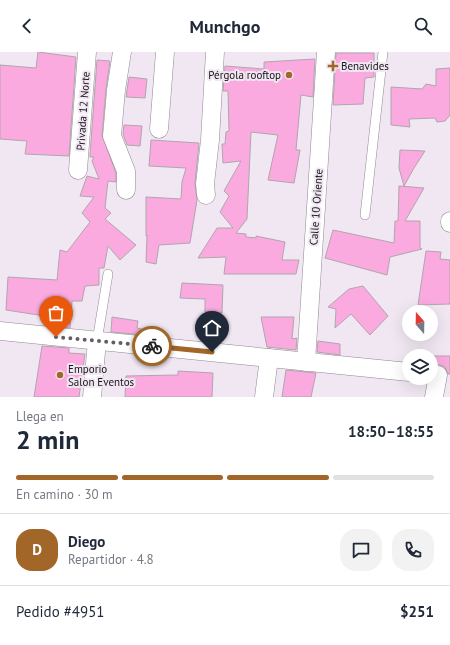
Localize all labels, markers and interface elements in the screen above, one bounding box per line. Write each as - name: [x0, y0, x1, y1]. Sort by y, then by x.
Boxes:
- icon: back: [16, 15, 38, 37]
- text: Munchgo: [190, 15, 260, 38]
- icon: search: [412, 15, 434, 37]
- place label: Benavides: [341, 59, 389, 73]
- marker: Benavides: [328, 61, 338, 71]
- place label: Pérgola rooftop: [208, 68, 281, 82]
- marker: Pérgola rooftop: [284, 70, 294, 80]
- street label: Privada 12 Norte: [73, 71, 93, 151]
- street label: Calle 10 Oriente: [306, 168, 326, 246]
- pin: [39, 296, 73, 337]
- icon: bag: [45, 302, 67, 324]
- north arrow: [402, 305, 438, 341]
- map controls: [402, 305, 438, 385]
- pin: [195, 311, 229, 352]
- icon: home: [201, 317, 223, 339]
- courier: [132, 326, 172, 366]
- icon: bike: [141, 335, 163, 357]
- button: layers: [402, 349, 438, 385]
- place label: Emporio Salon Eventos: [68, 362, 135, 389]
- marker: Emporio Salon Eventos: [55, 370, 65, 380]
- text: Llega en: [16, 408, 64, 425]
- text: 18:50–18:55: [348, 422, 434, 441]
- text: 2 min: [16, 423, 79, 456]
- text: En camino · 30 m: [16, 486, 113, 503]
- button: chat: [340, 529, 382, 571]
- button: phone: [392, 529, 434, 571]
- text: Diego: [68, 532, 105, 551]
- text: D: [32, 540, 42, 559]
- text: Repartidor · 4.8: [68, 551, 154, 568]
- text: Pedido #4951: [16, 602, 105, 621]
- text: $251: [400, 602, 434, 621]

